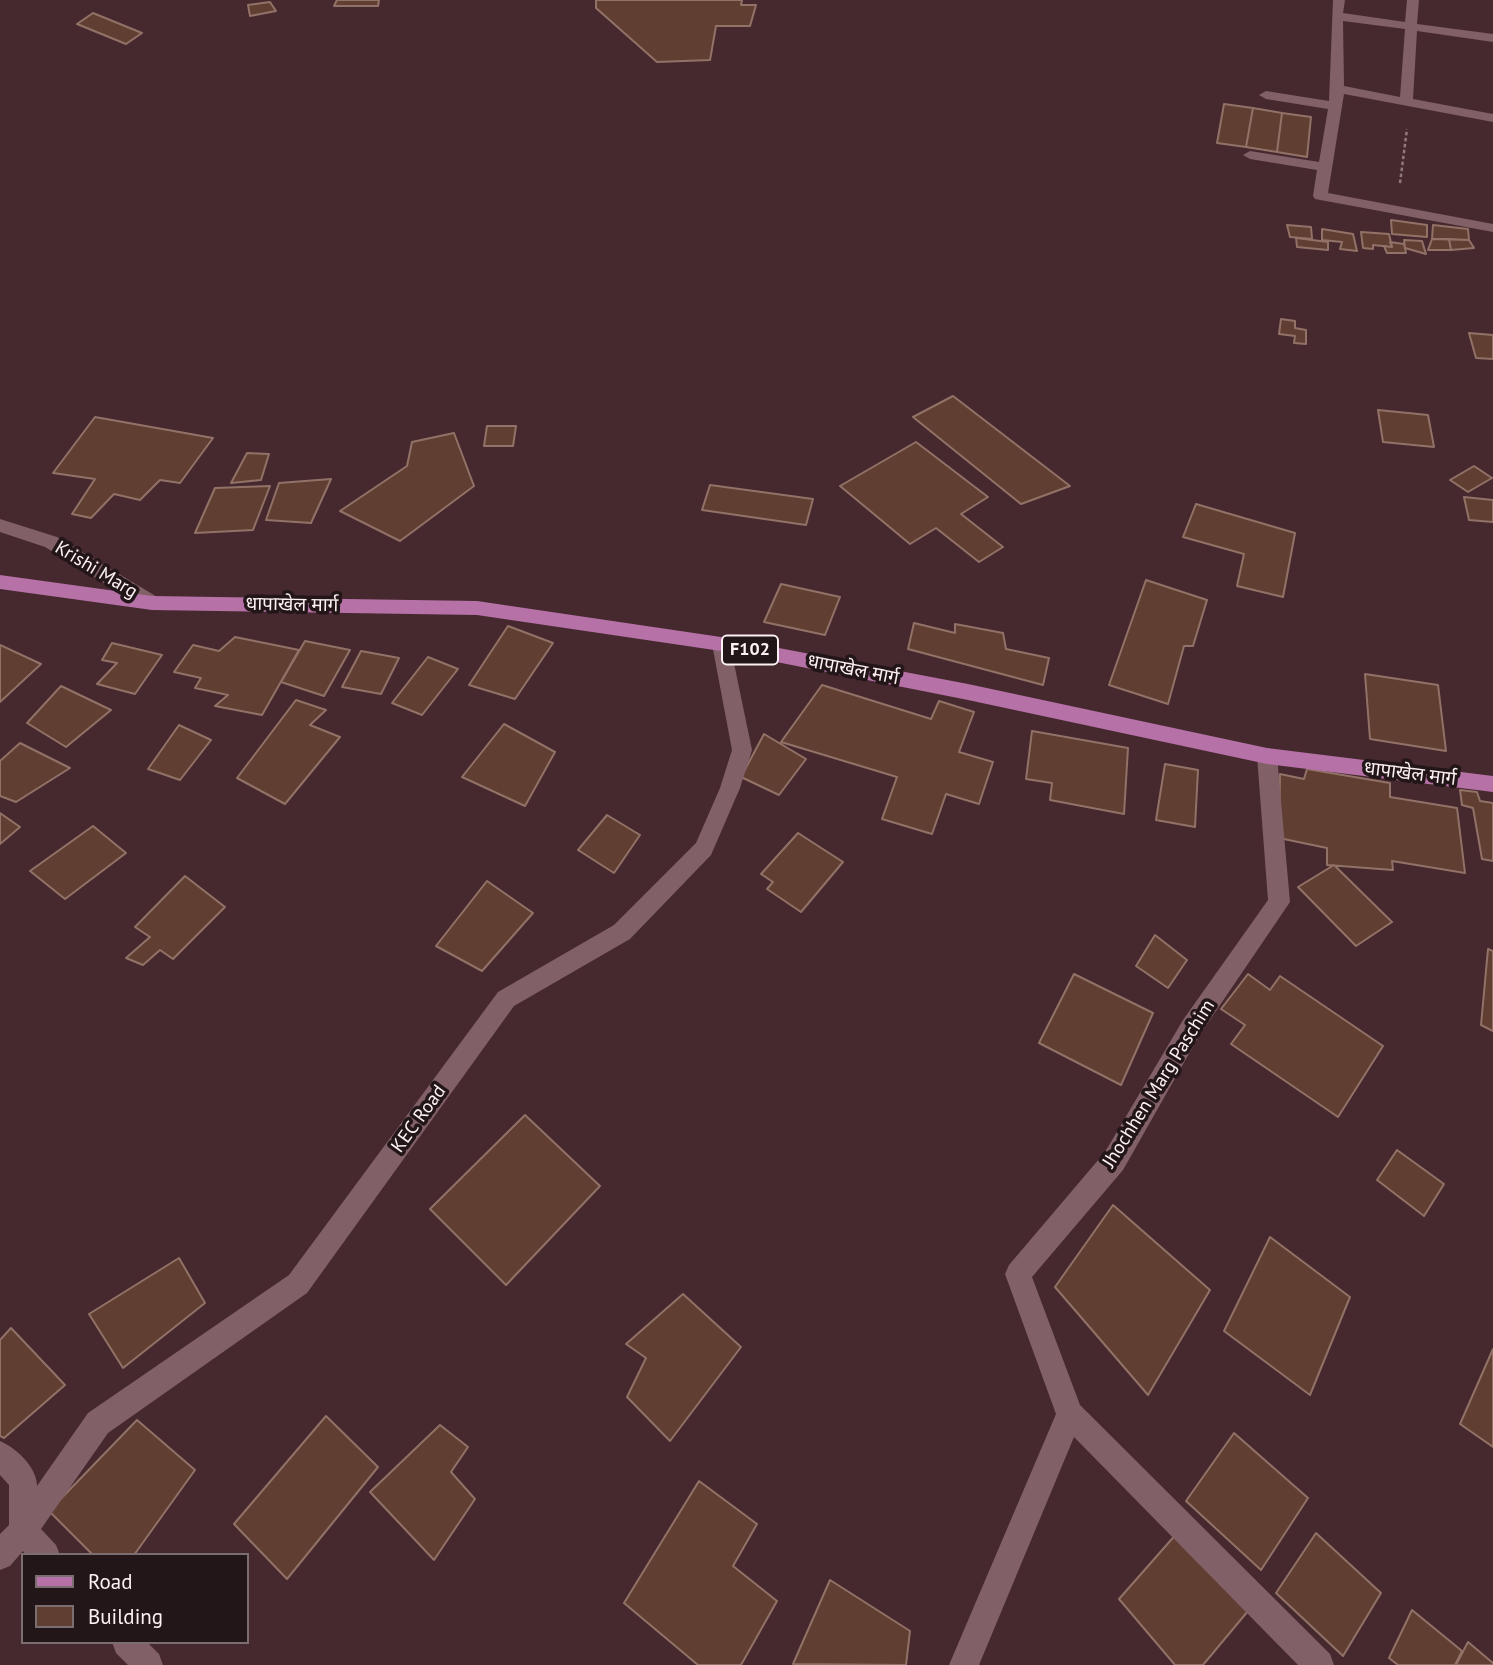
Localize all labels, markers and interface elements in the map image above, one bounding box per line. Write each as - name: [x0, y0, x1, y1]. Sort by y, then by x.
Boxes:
- street label: Krishi Marg: [51, 536, 141, 604]
- street label: धापाखेल मार्ग: [245, 593, 339, 617]
- road number: F102: [722, 636, 778, 664]
- street label: धापाखेल मार्ग: [805, 650, 901, 690]
- street label: धापाखेल मार्ग: [1363, 757, 1457, 791]
- street label: Jhochhen Marg Paschim: [1098, 996, 1220, 1172]
- street label: KEC Road: [387, 1081, 451, 1157]
- legend: [21, 1553, 248, 1644]
- text: Road: [88, 1568, 132, 1595]
- text: Building: [88, 1603, 163, 1630]

